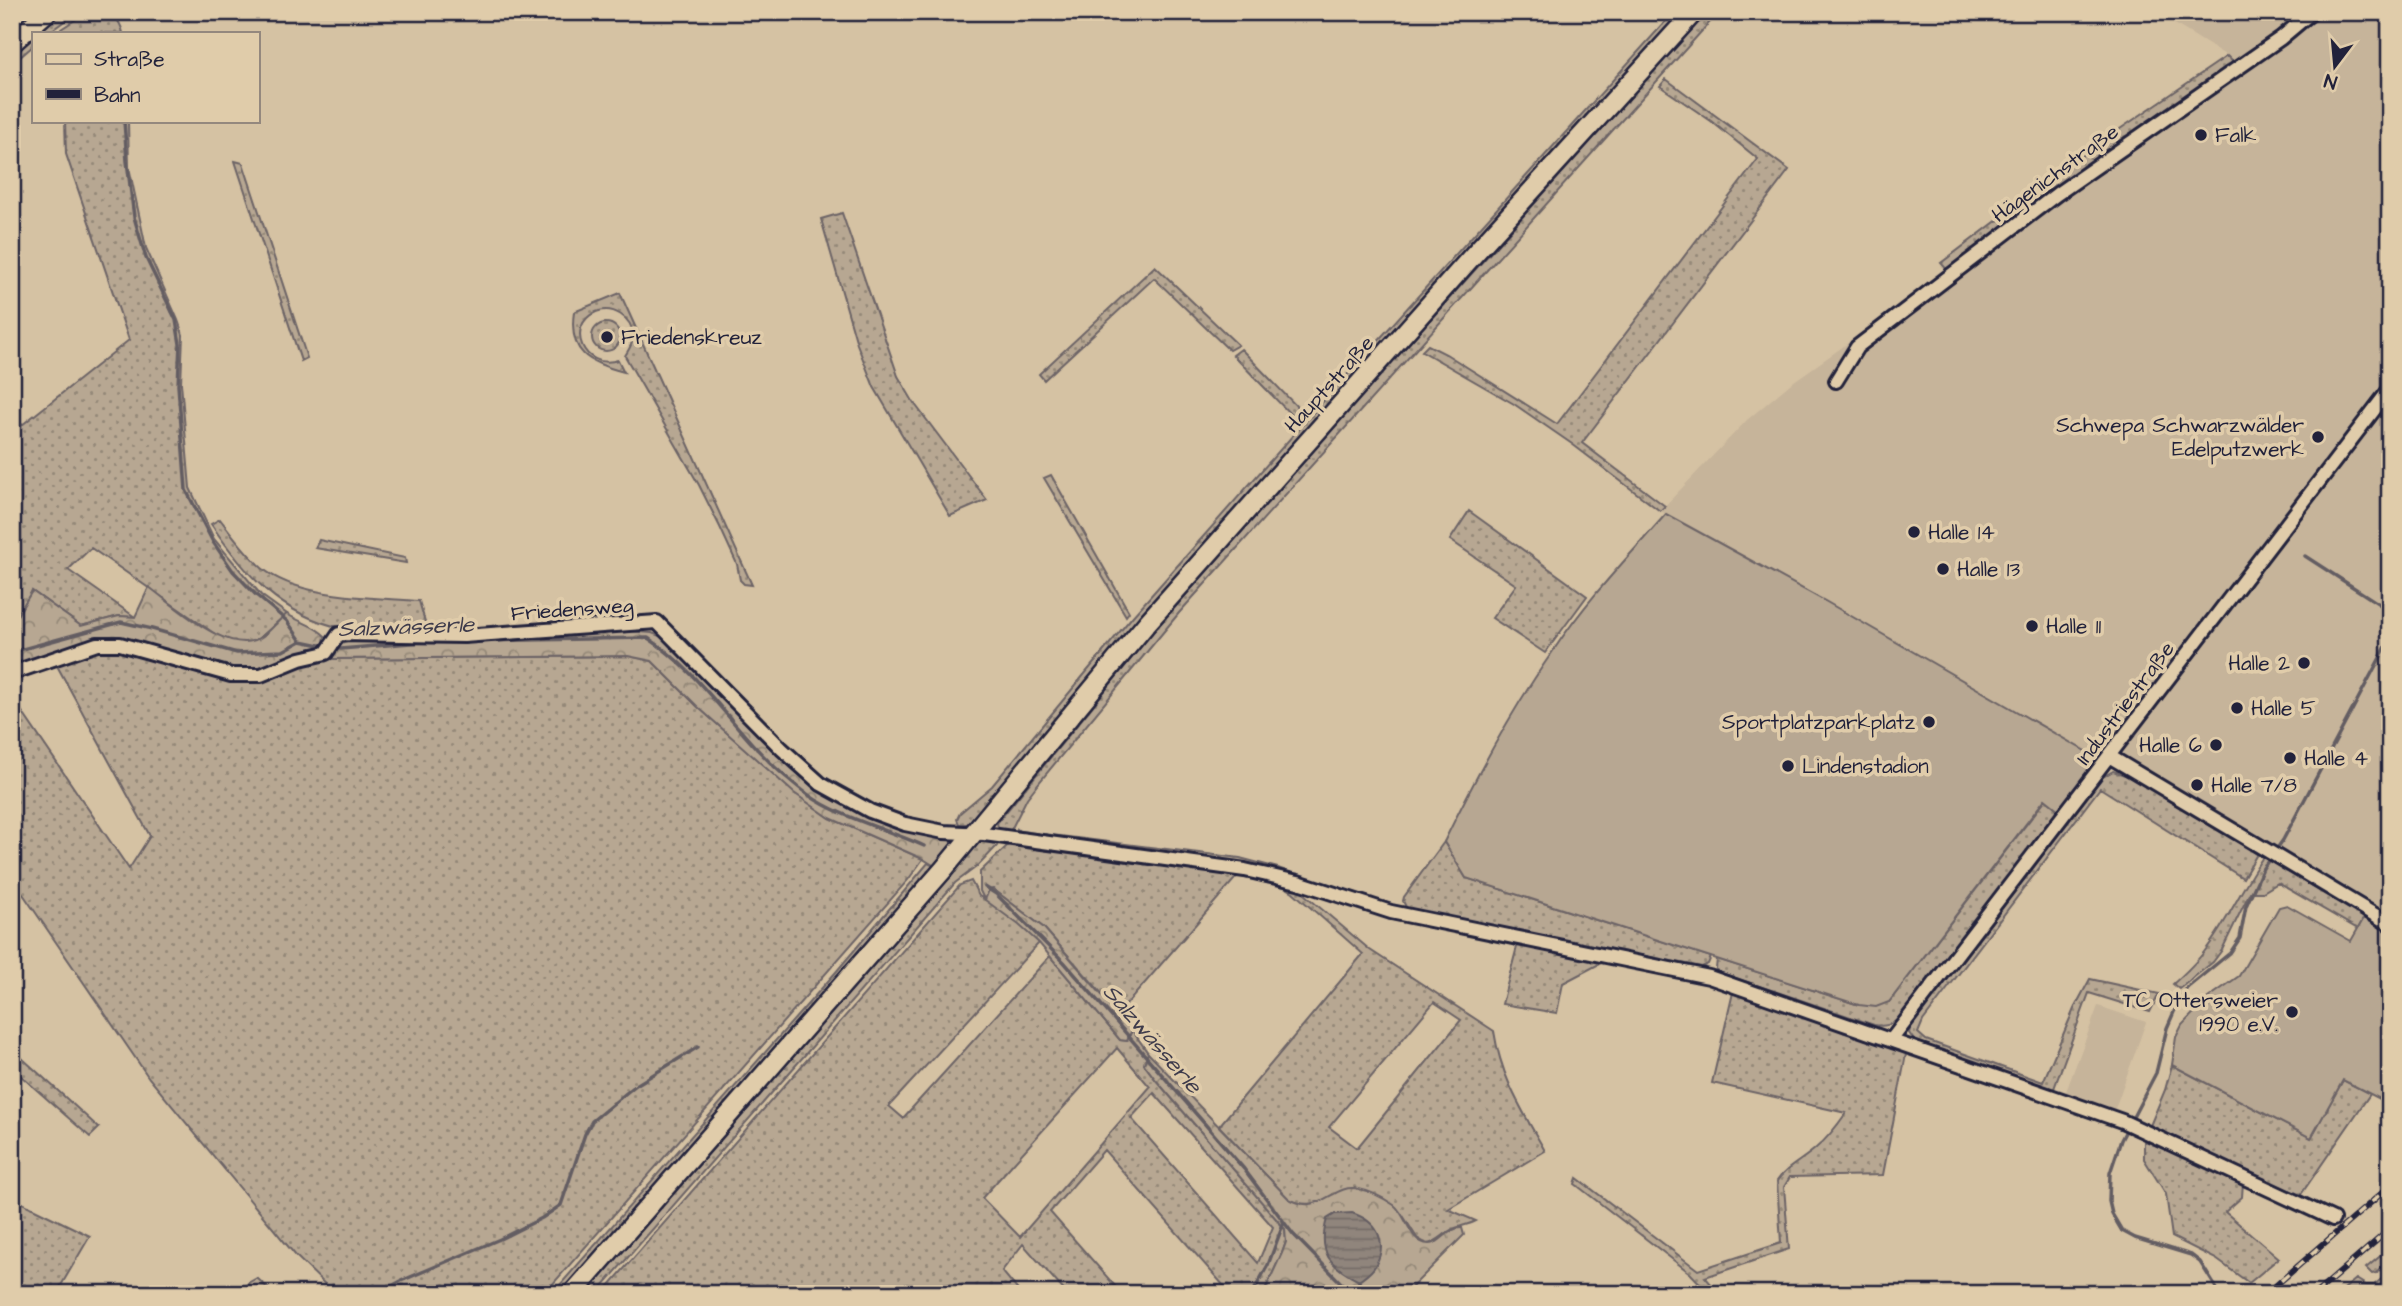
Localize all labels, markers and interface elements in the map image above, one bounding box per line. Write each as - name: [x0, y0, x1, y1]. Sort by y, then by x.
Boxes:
- legend: [32, 32, 259, 122]
- north arrow: [2300, 32, 2370, 102]
- text: Straße: [94, 45, 165, 74]
- text: N: [2321, 66, 2340, 96]
- text: Bahn: [94, 81, 141, 110]
- street label: Hägenichstraße: [1986, 117, 2126, 231]
- place label: Falk: [2215, 121, 2257, 150]
- marker: Falk: [2193, 127, 2209, 143]
- place label: Friedenskreuz: [621, 323, 762, 352]
- marker: Friedenskreuz: [599, 329, 615, 345]
- street label: Hauptstraße: [1278, 329, 1382, 440]
- place label: Schwepa Schwarzwälder Edelputzwerk: [2056, 411, 2304, 465]
- marker: Schwepa Schwarzwälder Edelputzwerk: [2310, 429, 2326, 445]
- place label: Halle 14: [1928, 518, 1995, 547]
- marker: Halle 14: [1906, 524, 1922, 540]
- place label: Halle 13: [1957, 555, 2020, 584]
- marker: Halle 13: [1935, 561, 1951, 577]
- street label: Friedensweg: [510, 591, 635, 630]
- water label: Salzwässerle: [337, 609, 476, 645]
- place label: Halle 11: [2046, 612, 2101, 641]
- marker: Halle 11: [2024, 618, 2040, 634]
- street label: Industriestraße: [2069, 636, 2181, 771]
- place label: Halle 2: [2228, 649, 2290, 678]
- marker: Halle 2: [2296, 655, 2312, 671]
- place label: Halle 5: [2251, 694, 2316, 723]
- marker: Halle 5: [2229, 700, 2245, 716]
- place label: Sportplatzparkplatz: [1722, 708, 1916, 738]
- marker: Sportplatzparkplatz: [1921, 714, 1937, 730]
- place label: Halle 6: [2139, 731, 2202, 760]
- marker: Halle 6: [2208, 737, 2224, 753]
- place label: Halle 4: [2304, 744, 2368, 773]
- marker: Halle 4: [2282, 750, 2298, 766]
- place label: Lindenstadion: [1802, 752, 1929, 781]
- marker: Lindenstadion: [1780, 758, 1796, 774]
- place label: Halle 7/8: [2211, 771, 2297, 800]
- marker: Halle 7/8: [2189, 777, 2205, 793]
- water label: Salzwässerle: [1096, 977, 1210, 1102]
- place label: TC Ottersweier 1990 e.V.: [2123, 986, 2278, 1039]
- marker: TC Ottersweier 1990 e.V.: [2284, 1004, 2300, 1020]

